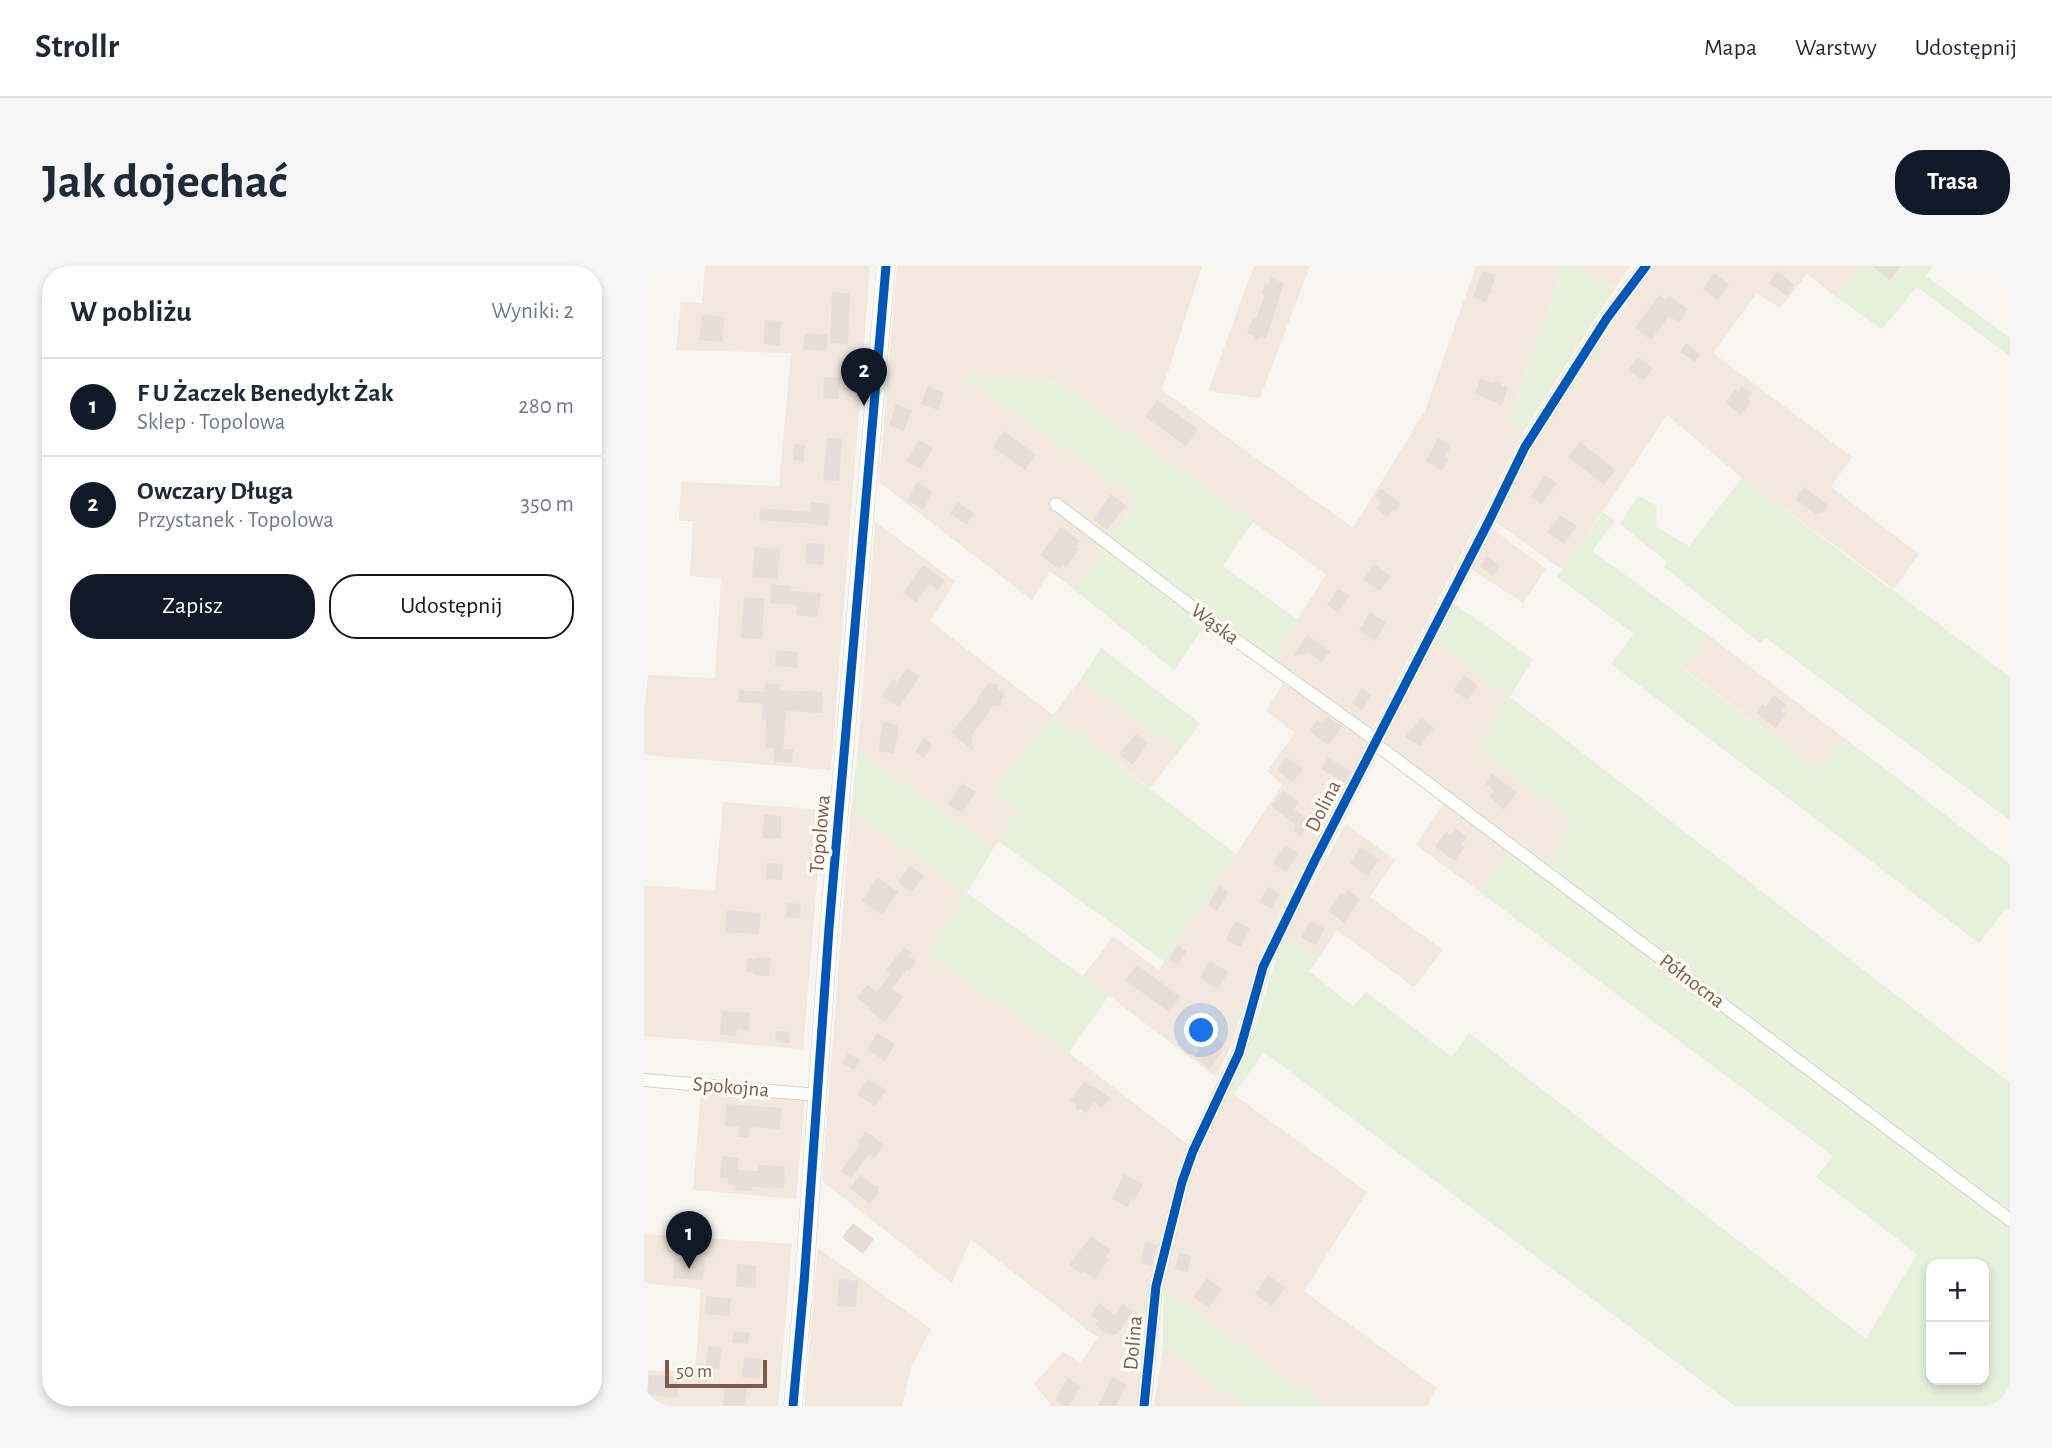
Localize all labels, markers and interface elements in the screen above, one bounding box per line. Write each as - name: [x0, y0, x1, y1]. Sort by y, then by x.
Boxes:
- text: Strollr: [35, 31, 119, 64]
- text: Mapa: [1704, 36, 1757, 60]
- text: Warstwy: [1795, 36, 1877, 60]
- text: Udostępnij: [1915, 36, 2017, 60]
- button: Trasa: [1895, 150, 2010, 215]
- text: Jak dojechać: [42, 158, 287, 207]
- text: W pobliżu: [70, 297, 192, 327]
- text: Wyniki: 2: [491, 300, 574, 323]
- pin: 2: [841, 348, 887, 406]
- text: F U Żaczek Benedykt Żak: [137, 380, 394, 406]
- text: 1: [89, 395, 97, 418]
- text: 280 m: [518, 395, 574, 418]
- text: Sklep · Topolowa: [137, 411, 285, 434]
- text: Owczary Długa: [137, 478, 293, 504]
- text: 2: [88, 493, 98, 516]
- text: 350 m: [521, 493, 574, 516]
- text: Przystanek · Topolowa: [137, 509, 334, 532]
- button: Zapisz: [70, 574, 315, 639]
- button: Udostępnij: [329, 574, 574, 639]
- street label: Wąska: [1187, 599, 1243, 649]
- street label: Dolina: [1301, 777, 1345, 835]
- street label: Topolowa: [806, 793, 834, 874]
- street label: Północna: [1656, 950, 1729, 1012]
- your location: [1184, 1013, 1218, 1047]
- street label: Spokojna: [692, 1073, 770, 1101]
- pin: 1: [666, 1211, 712, 1269]
- map controls: [1926, 1259, 1989, 1385]
- button: +: [1926, 1259, 1989, 1322]
- street label: Dolina: [1120, 1315, 1146, 1371]
- button: −: [1926, 1322, 1989, 1385]
- scale bar: [665, 1357, 766, 1389]
- text: 50 m: [676, 1362, 712, 1381]

